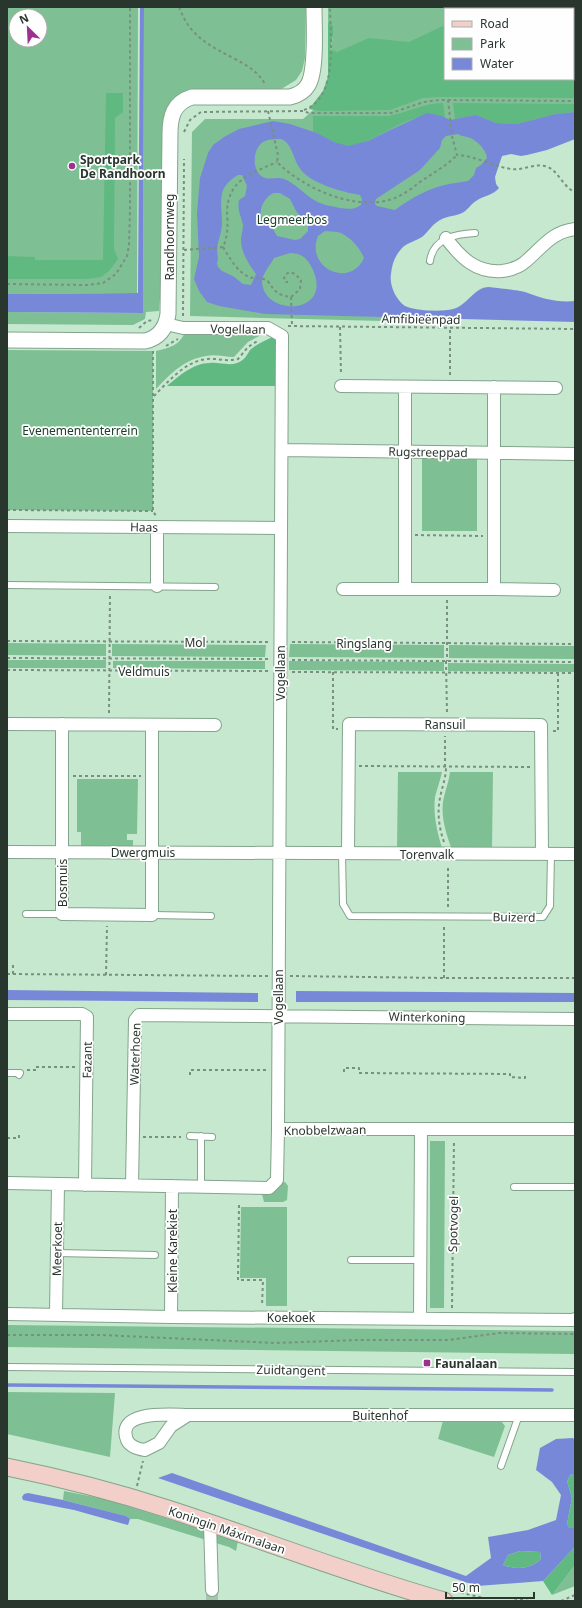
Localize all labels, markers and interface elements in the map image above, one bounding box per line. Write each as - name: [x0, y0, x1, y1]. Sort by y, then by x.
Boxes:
- north arrow: [8, 8, 48, 48]
- legend: [444, 8, 574, 80]
- text: N: [17, 10, 31, 27]
- text: Road: [480, 15, 509, 32]
- text: Park: [480, 35, 506, 52]
- text: Water: [480, 55, 514, 72]
- place label: Sportpark De Randhoorn: [80, 151, 165, 182]
- marker: Sportpark De Randhoorn: [67, 161, 77, 171]
- street label: Randhoornweg: [161, 194, 178, 280]
- park label: Legmeerbos: [257, 211, 328, 228]
- street label: Amfibieënpad: [381, 310, 461, 328]
- street label: Vogellaan: [210, 320, 266, 338]
- park label: Evenemententerrein: [22, 422, 138, 439]
- street label: Rugstreeppad: [388, 443, 468, 461]
- street label: Haas: [130, 518, 158, 536]
- street label: Mol: [184, 634, 206, 651]
- street label: Ringslang: [336, 635, 392, 652]
- street label: Vogellaan: [272, 645, 289, 701]
- street label: Veldmuis: [118, 663, 170, 680]
- street label: Ransuil: [425, 716, 465, 733]
- street label: Dwergmuis: [111, 844, 176, 861]
- street label: Torenvalk: [400, 846, 455, 863]
- street label: Bosmuis: [54, 859, 71, 907]
- street label: Buizerd: [492, 908, 536, 926]
- street label: Vogellaan: [270, 969, 287, 1025]
- street label: Winterkoning: [388, 1008, 466, 1026]
- street label: Waterhoen: [125, 1022, 145, 1086]
- street label: Fazant: [78, 1041, 96, 1079]
- street label: Knobbelzwaan: [284, 1121, 366, 1139]
- street label: Spotvogel: [444, 1196, 462, 1252]
- street label: Kleine Karekiet: [164, 1208, 181, 1293]
- street label: Meerkoet: [48, 1221, 66, 1276]
- street label: Koekoek: [267, 1309, 316, 1326]
- place label: Faunalaan: [435, 1355, 497, 1372]
- marker: Faunalaan: [422, 1358, 432, 1368]
- street label: Zuidtangent: [256, 1361, 326, 1379]
- street label: Buitenhof: [352, 1407, 409, 1424]
- street label: Koningin Máximalaan: [166, 1502, 288, 1558]
- scale bar: [446, 1574, 534, 1600]
- text: 50 m: [452, 1579, 480, 1596]

